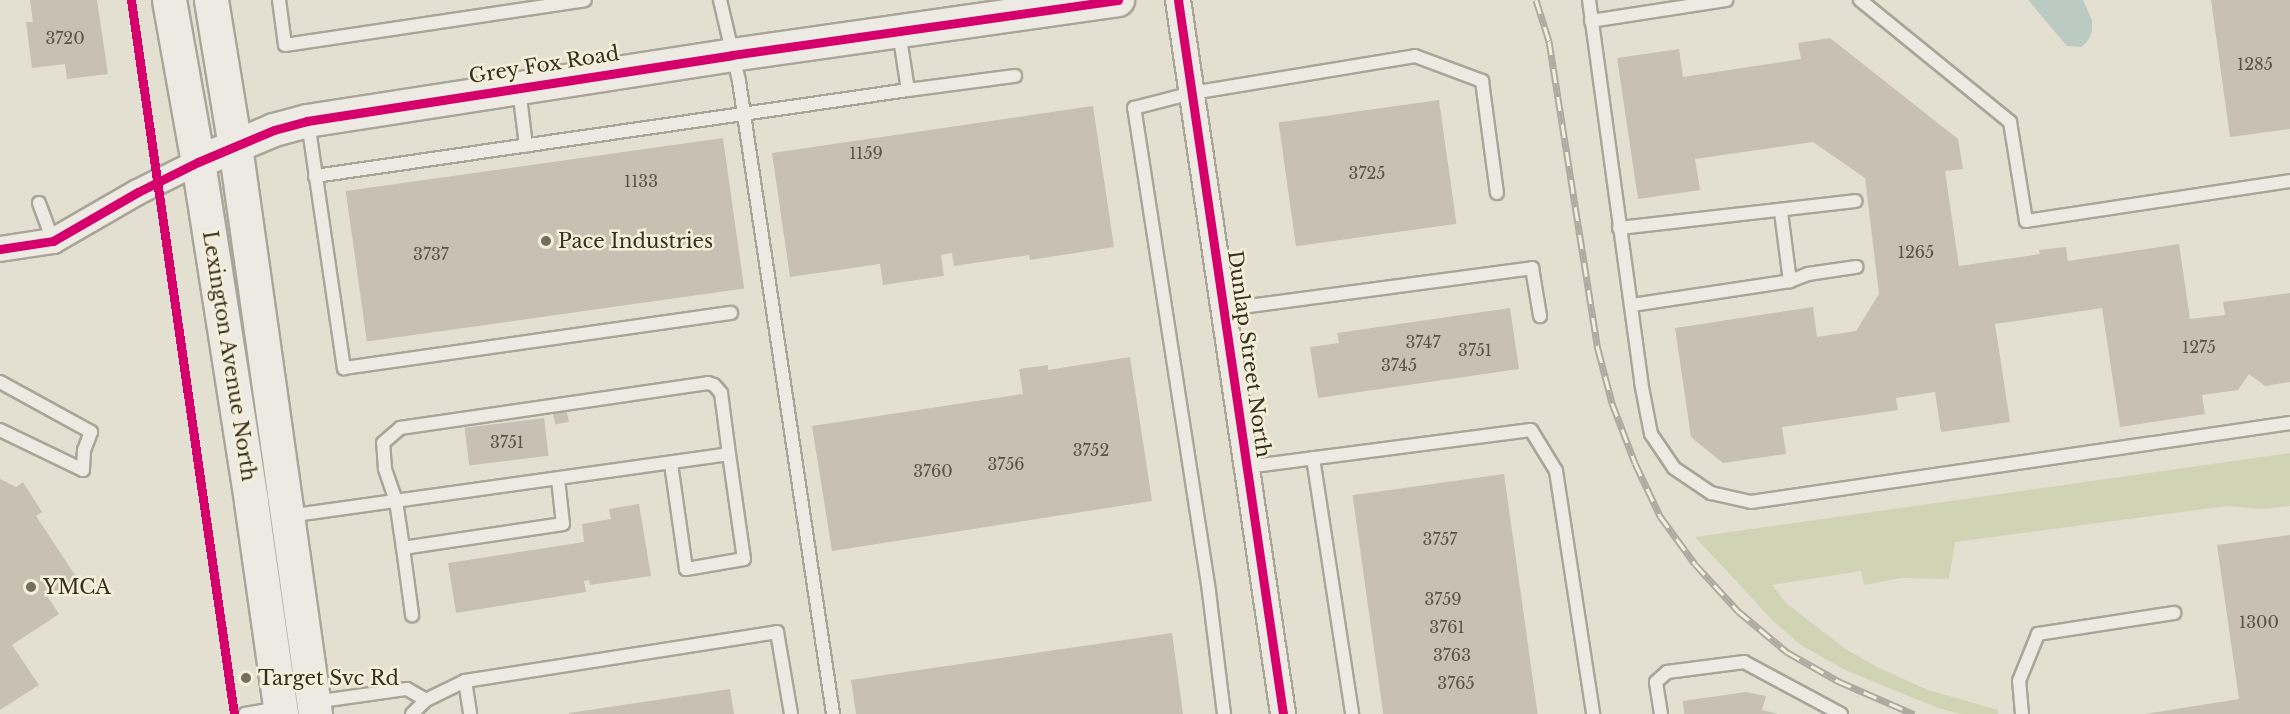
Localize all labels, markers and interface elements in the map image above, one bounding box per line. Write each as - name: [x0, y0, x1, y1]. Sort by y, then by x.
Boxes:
- house number: 3720: [45, 28, 85, 48]
- street label: Grey Fox Road: [467, 41, 621, 89]
- house number: 1285: [2237, 54, 2273, 74]
- house number: 1159: [849, 143, 883, 163]
- house number: 3725: [1349, 163, 1385, 183]
- house number: 1133: [624, 171, 658, 191]
- street label: Lexington Avenue North: [197, 229, 261, 483]
- place label: Pace Industries: [558, 229, 713, 253]
- marker: Pace Industries: [539, 234, 553, 248]
- house number: 1265: [1898, 242, 1934, 262]
- house number: 3737: [413, 244, 449, 264]
- street label: Dunlap Street North: [1223, 249, 1275, 459]
- house number: 3747: [1406, 332, 1440, 352]
- house number: 1275: [2182, 337, 2216, 357]
- house number: 3751: [1458, 340, 1492, 360]
- house number: 3745: [1381, 355, 1417, 375]
- house number: 3751: [490, 432, 524, 452]
- house number: 3752: [1073, 440, 1109, 460]
- house number: 3756: [987, 454, 1025, 474]
- house number: 3760: [913, 461, 953, 481]
- house number: 3757: [1423, 529, 1457, 549]
- place label: YMCA: [43, 575, 111, 599]
- marker: YMCA: [24, 580, 38, 594]
- house number: 3759: [1424, 589, 1462, 609]
- house number: 1300: [2239, 612, 2279, 632]
- house number: 3761: [1429, 617, 1465, 637]
- house number: 3763: [1433, 645, 1471, 665]
- place label: Target Svc Rd: [258, 666, 399, 690]
- marker: Target Svc Rd: [239, 671, 253, 685]
- house number: 3765: [1437, 673, 1475, 693]

